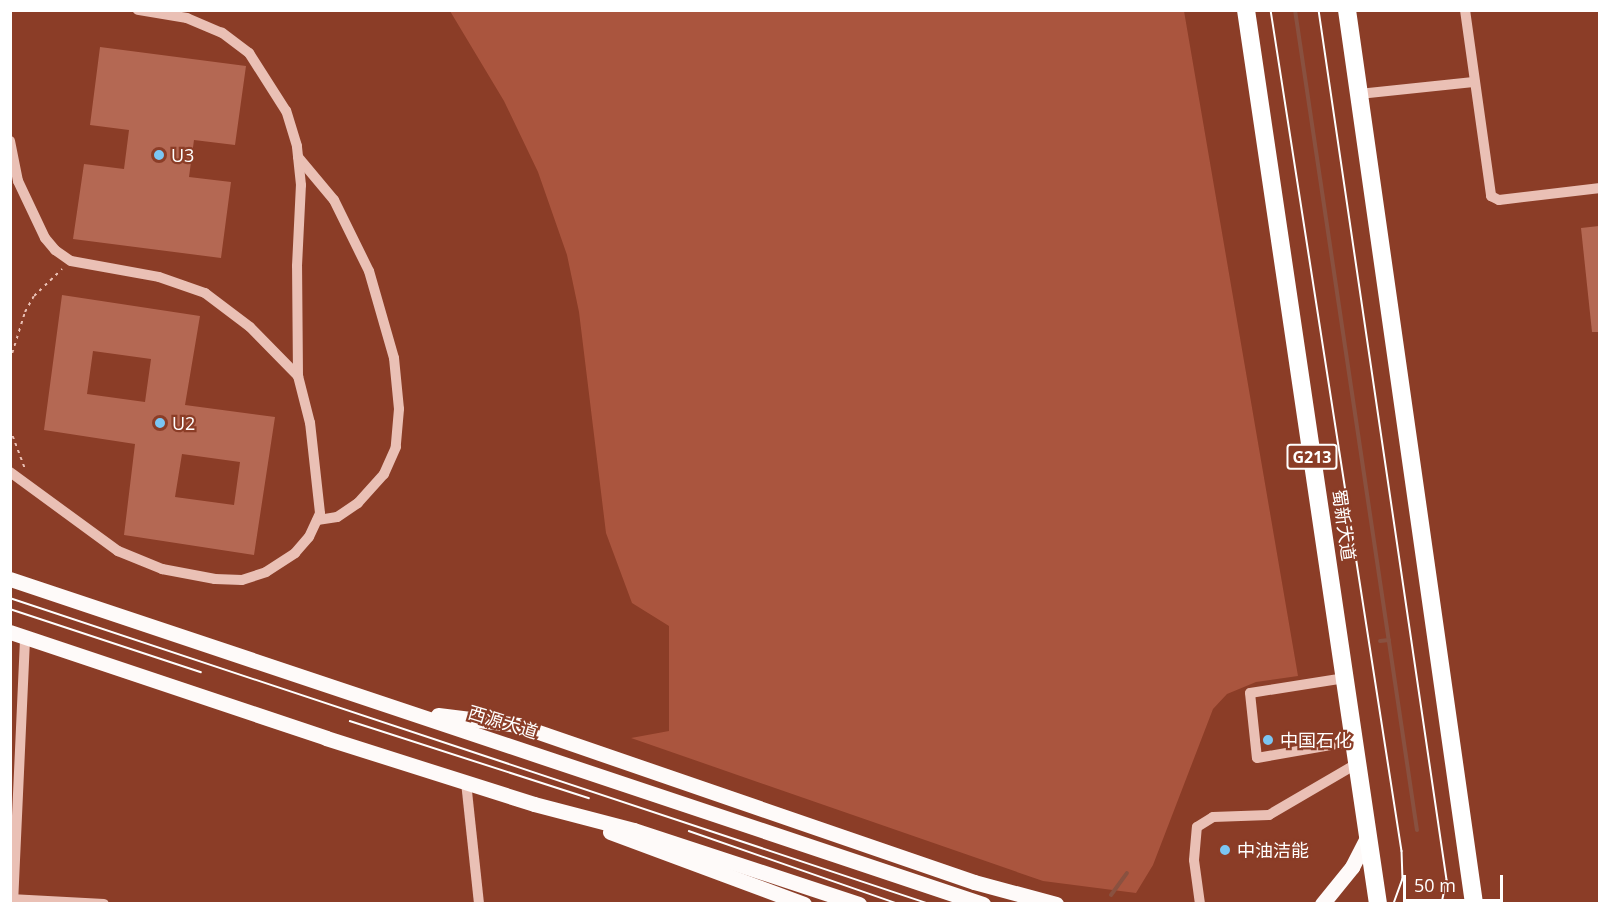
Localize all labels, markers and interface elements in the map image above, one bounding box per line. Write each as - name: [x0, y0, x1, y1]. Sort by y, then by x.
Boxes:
- place label: U3: [171, 144, 194, 166]
- marker: U3: [152, 148, 166, 162]
- place label: U2: [172, 412, 195, 434]
- marker: U2: [153, 416, 167, 430]
- road number: G213: [1285, 444, 1339, 470]
- street label: 蜀新大道: [1328, 488, 1360, 562]
- street label: 西源大道: [465, 701, 541, 743]
- place label: 中国石化: [1280, 729, 1352, 751]
- marker: 中国石化: [1261, 733, 1275, 747]
- place label: 中油洁能: [1237, 839, 1309, 861]
- marker: 中油洁能: [1218, 843, 1232, 857]
- scale bar: [1406, 863, 1506, 901]
- text: 50 m: [1414, 873, 1456, 897]

